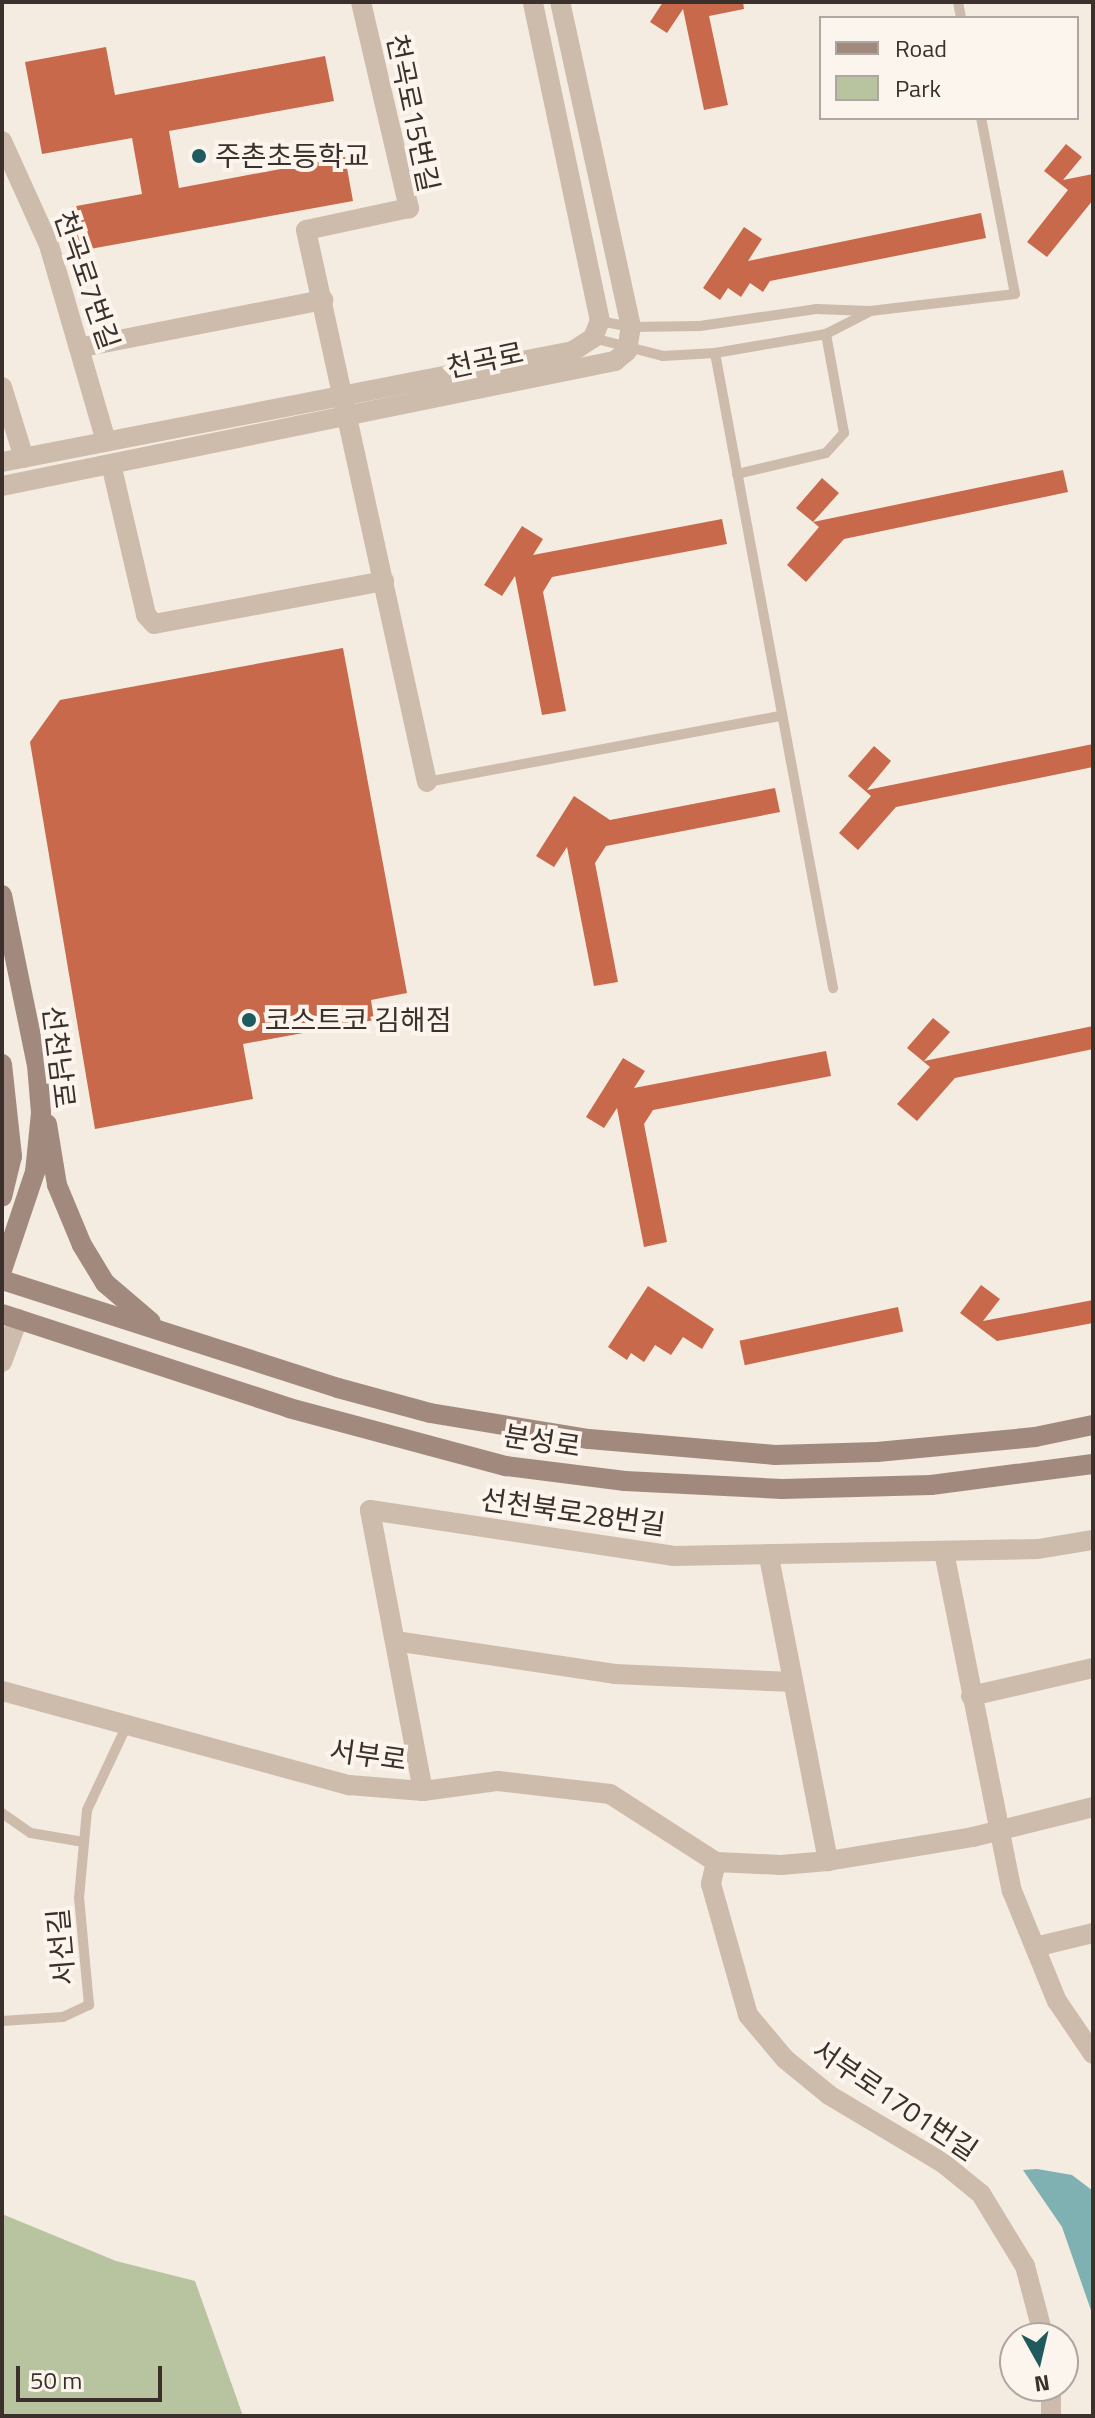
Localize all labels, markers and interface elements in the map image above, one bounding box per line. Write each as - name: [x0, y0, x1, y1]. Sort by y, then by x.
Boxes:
- legend: [819, 16, 1079, 120]
- text: Road: [895, 30, 947, 66]
- street label: 천곡로15번길: [380, 31, 446, 195]
- text: Park: [895, 70, 941, 106]
- place label: 주촌초등학교: [215, 139, 370, 173]
- marker: 주촌초등학교: [190, 147, 208, 165]
- street label: 천곡로7번길: [48, 206, 126, 354]
- street label: 천곡로: [444, 336, 526, 384]
- place label: 코스트코 김해점: [265, 1003, 451, 1037]
- street label: 선천남로: [36, 1004, 82, 1110]
- marker: 코스트코 김해점: [240, 1011, 258, 1029]
- street label: 분성로: [501, 1418, 583, 1464]
- street label: 선천북로28번길: [479, 1482, 667, 1542]
- street label: 서부로: [327, 1733, 409, 1777]
- street label: 서선길: [41, 1907, 81, 1987]
- street label: 서부로1701번길: [806, 2033, 984, 2167]
- north arrow: [999, 2322, 1079, 2402]
- scale bar: [20, 2350, 166, 2400]
- text: 50 m: [30, 2362, 82, 2398]
- text: N: [1032, 2366, 1052, 2402]

